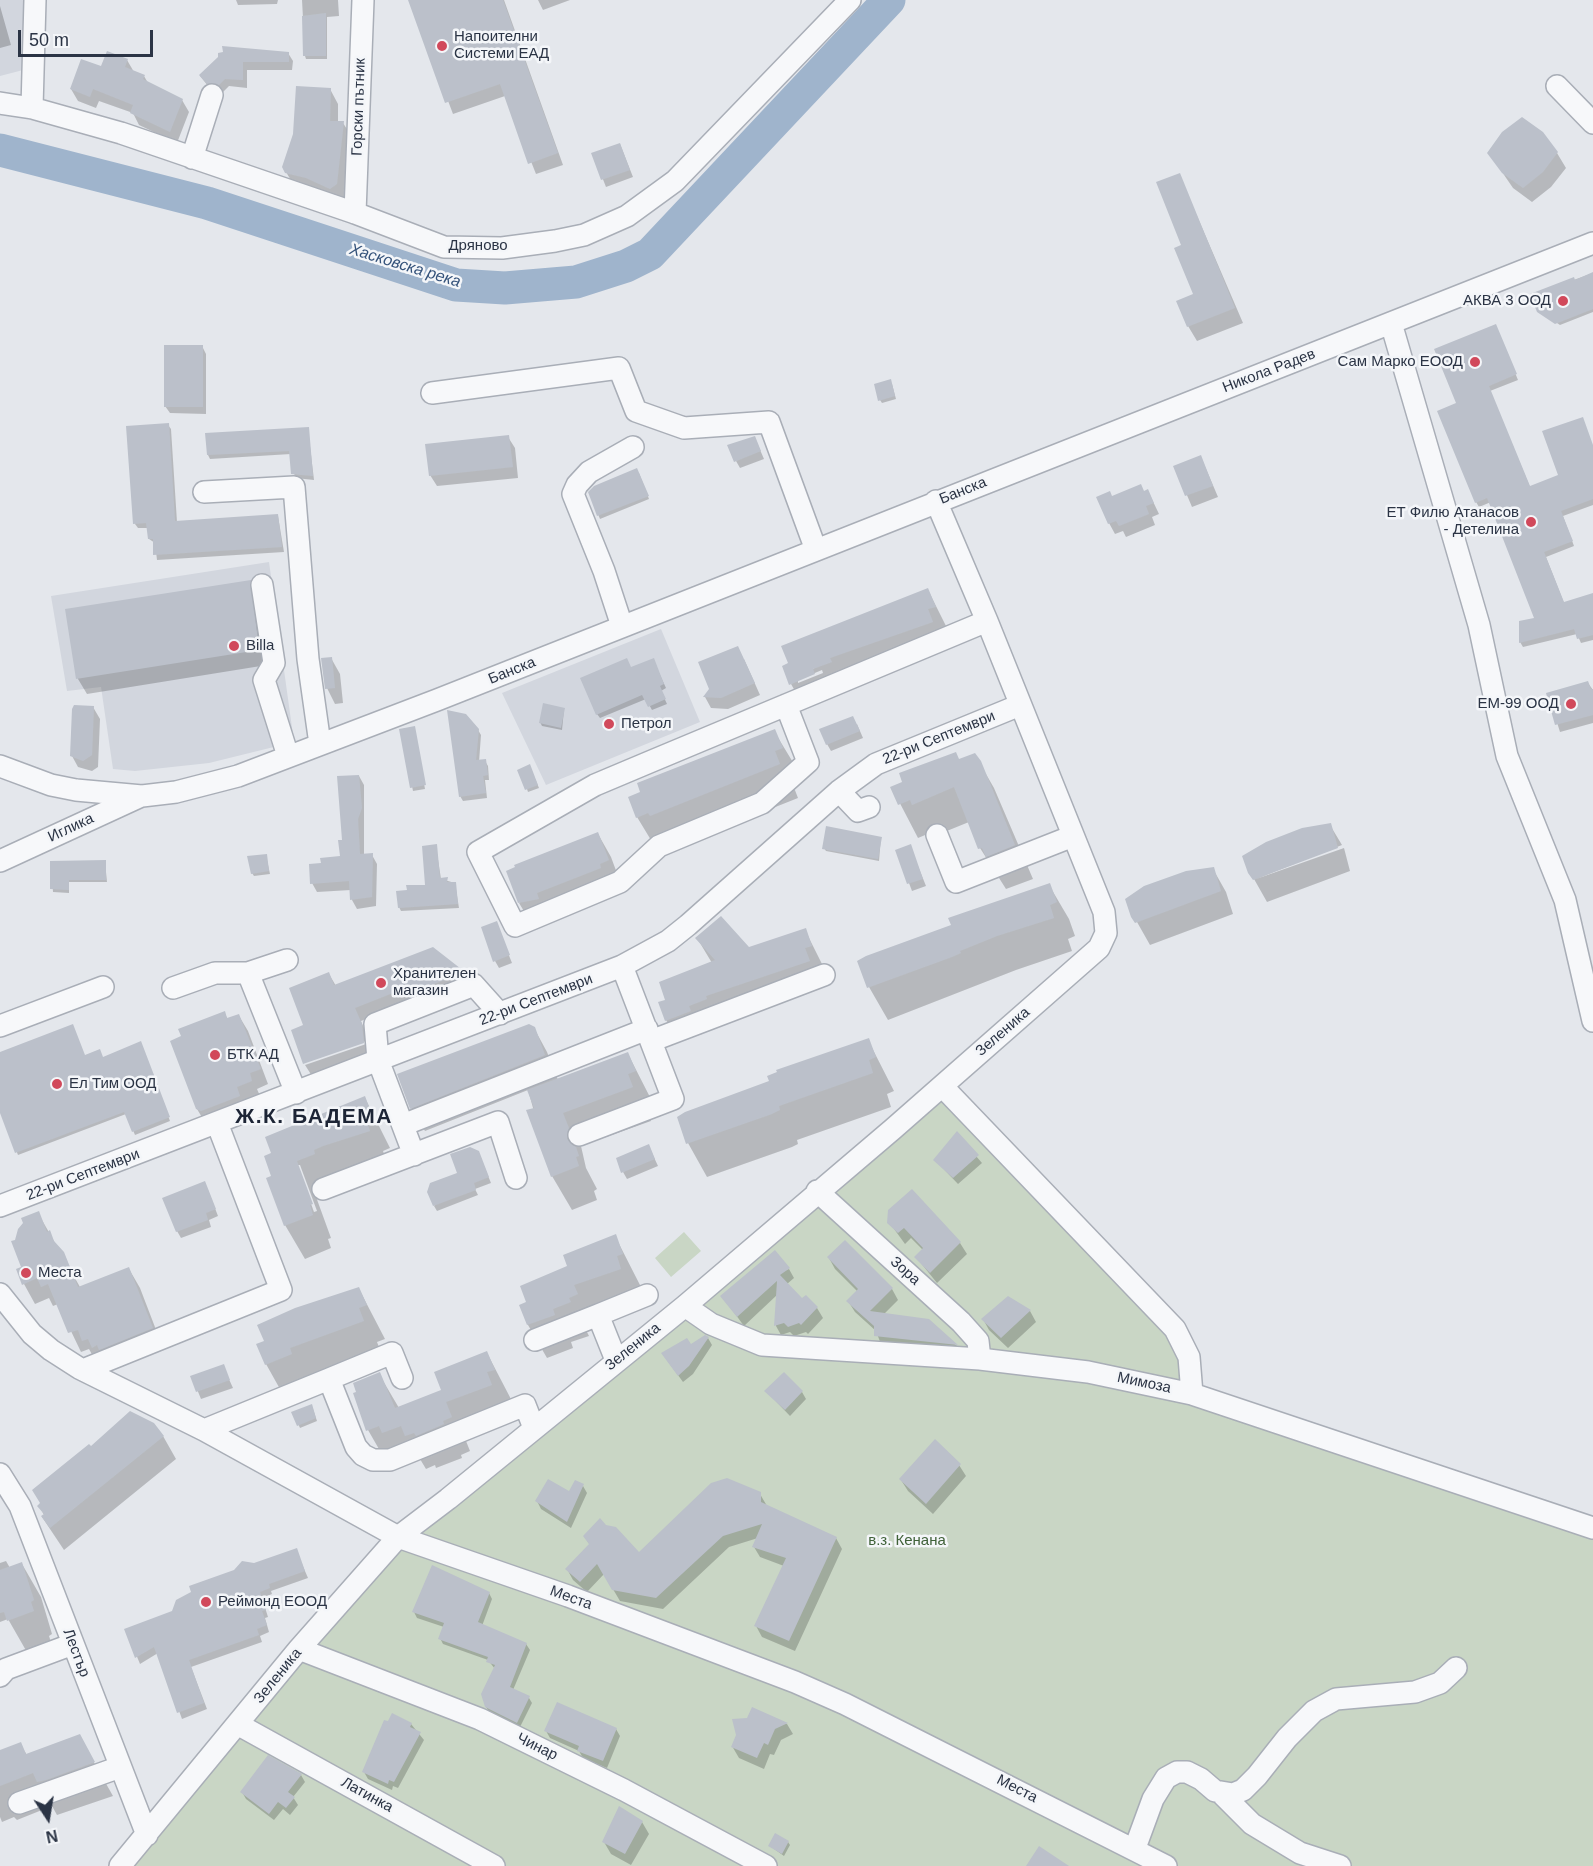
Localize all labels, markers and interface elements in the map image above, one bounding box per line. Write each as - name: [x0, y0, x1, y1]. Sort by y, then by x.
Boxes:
- scale bar: [21, 18, 156, 56]
- place label: Напоителни Системи ЕАД: [454, 28, 549, 63]
- text: 50 m: [29, 30, 69, 50]
- marker: Напоителни Системи ЕАД: [435, 39, 449, 53]
- street label: Горски пътник: [348, 58, 370, 156]
- street label: Дряново: [448, 237, 508, 255]
- water label: Хасковска река: [347, 240, 463, 292]
- place label: АКВА 3 ООД: [1463, 292, 1551, 310]
- marker: АКВА 3 ООД: [1556, 294, 1570, 308]
- street label: Никола Радев: [1220, 345, 1318, 397]
- place label: Сам Марко ЕООД: [1337, 353, 1463, 371]
- marker: Сам Марко ЕООД: [1468, 355, 1482, 369]
- street label: Банска: [937, 473, 989, 509]
- place label: ЕТ Филю Атанасов - Детелина: [1386, 504, 1519, 539]
- marker: ЕТ Филю Атанасов - Детелина: [1524, 515, 1538, 529]
- place label: Billa: [246, 637, 274, 655]
- marker: Billa: [227, 639, 241, 653]
- street label: Банска: [486, 653, 538, 689]
- place label: ЕМ-99 ООД: [1477, 695, 1559, 713]
- marker: ЕМ-99 ООД: [1564, 697, 1578, 711]
- street label: 22-ри Септември: [880, 707, 998, 769]
- place label: Петрол: [621, 715, 672, 733]
- marker: Петрол: [602, 717, 616, 731]
- street label: Иглика: [45, 810, 97, 846]
- place label: Хранителен магазин: [393, 965, 476, 1000]
- street label: 22-ри Септември: [477, 970, 595, 1030]
- marker: Хранителен магазин: [374, 976, 388, 990]
- street label: Зеленика: [972, 1004, 1034, 1060]
- place label: БТК АД: [227, 1046, 279, 1064]
- marker: БТК АД: [208, 1048, 222, 1062]
- place label: Ел Тим ООД: [69, 1075, 156, 1093]
- marker: Ел Тим ООД: [50, 1077, 64, 1091]
- district label: Ж.К. БАДЕМА: [235, 1104, 393, 1130]
- street label: 22-ри Септември: [24, 1145, 142, 1205]
- street label: Зора: [886, 1253, 924, 1289]
- place label: Места: [38, 1264, 82, 1282]
- marker: Места: [19, 1266, 33, 1280]
- street label: Зеленика: [602, 1319, 664, 1375]
- street label: Мимоза: [1115, 1369, 1173, 1397]
- park label: в.з. Кенана: [868, 1532, 946, 1550]
- street label: Места: [547, 1582, 595, 1614]
- place label: Реймонд ЕООД: [218, 1593, 327, 1611]
- marker: Реймонд ЕООД: [199, 1595, 213, 1609]
- street label: Лестър: [59, 1626, 93, 1680]
- street label: Зеленика: [250, 1645, 306, 1707]
- street label: Чинар: [514, 1729, 560, 1765]
- street label: Места: [994, 1771, 1040, 1807]
- street label: Латинка: [338, 1773, 396, 1817]
- north arrow: [18, 1788, 78, 1848]
- text: N: [44, 1827, 59, 1846]

